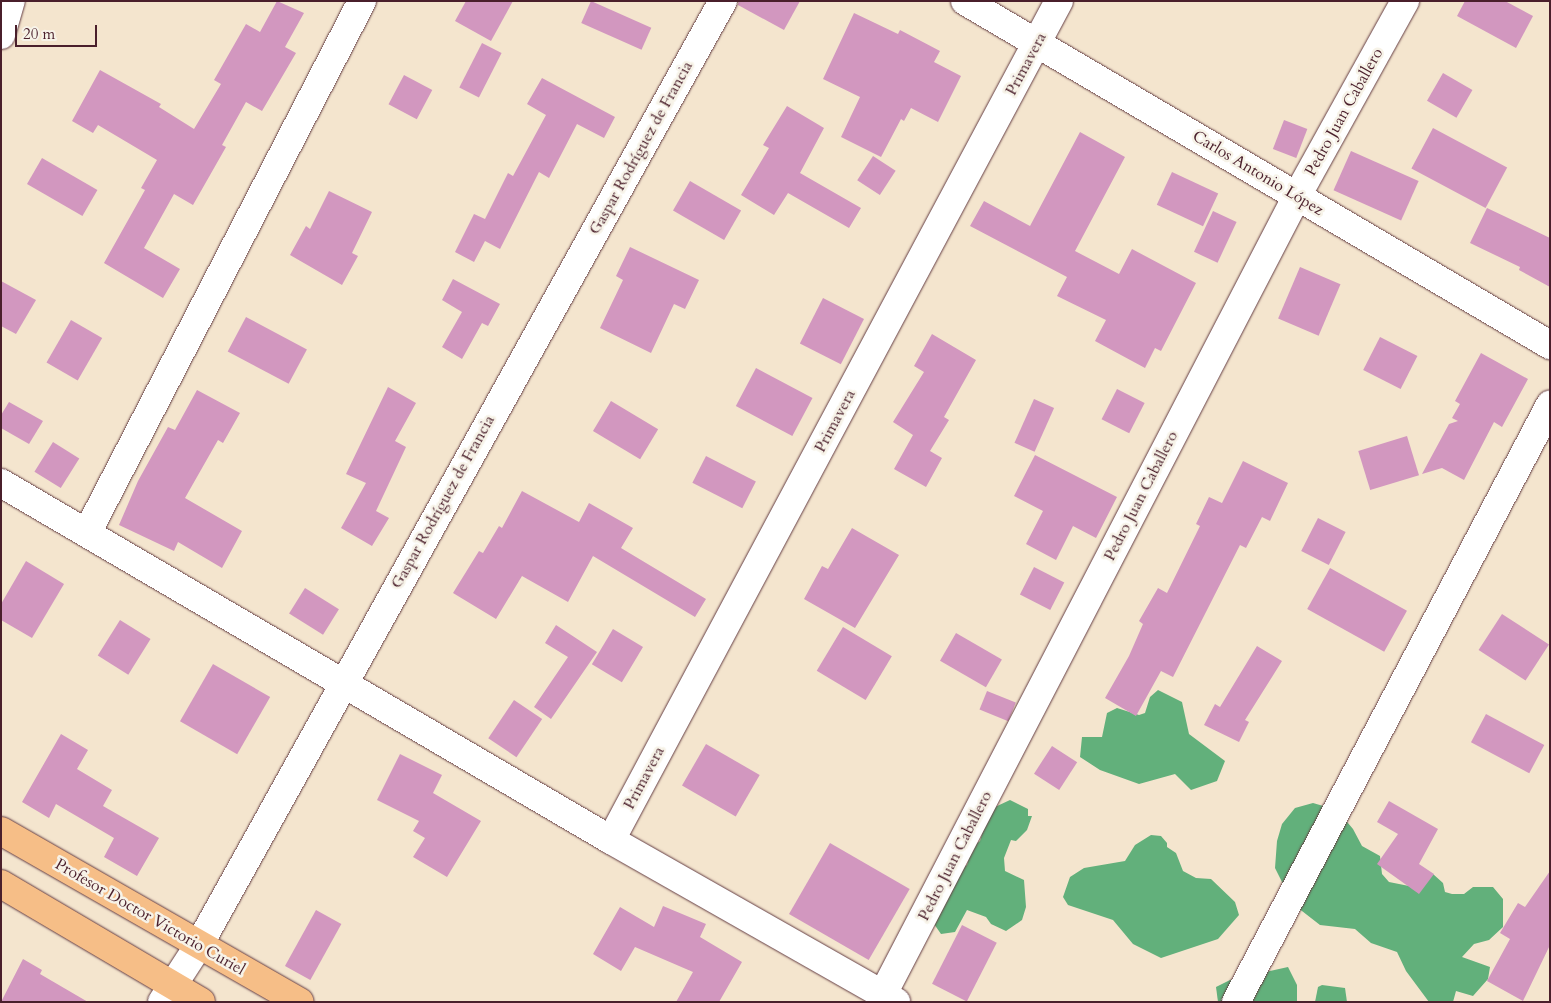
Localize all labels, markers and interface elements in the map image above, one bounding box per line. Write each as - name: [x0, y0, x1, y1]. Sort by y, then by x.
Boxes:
- scale bar: [18, 15, 100, 47]
- text: 20 m: [23, 24, 55, 44]
- street label: Primavera: [1001, 29, 1051, 99]
- street label: Pedro Juan Caballero: [1301, 45, 1387, 179]
- street label: Gaspar Rodríguez de Francia: [585, 58, 697, 238]
- street label: Carlos Antonio López: [1189, 126, 1327, 220]
- street label: Primavera: [810, 386, 860, 456]
- street label: Gaspar Rodríguez de Francia: [387, 412, 499, 592]
- street label: Pedro Juan Caballero: [1100, 428, 1182, 564]
- street label: Primavera: [619, 743, 669, 813]
- street label: Pedro Juan Caballero: [914, 788, 996, 924]
- street label: Profesor Doctor Victorio Curiel: [52, 855, 248, 979]

